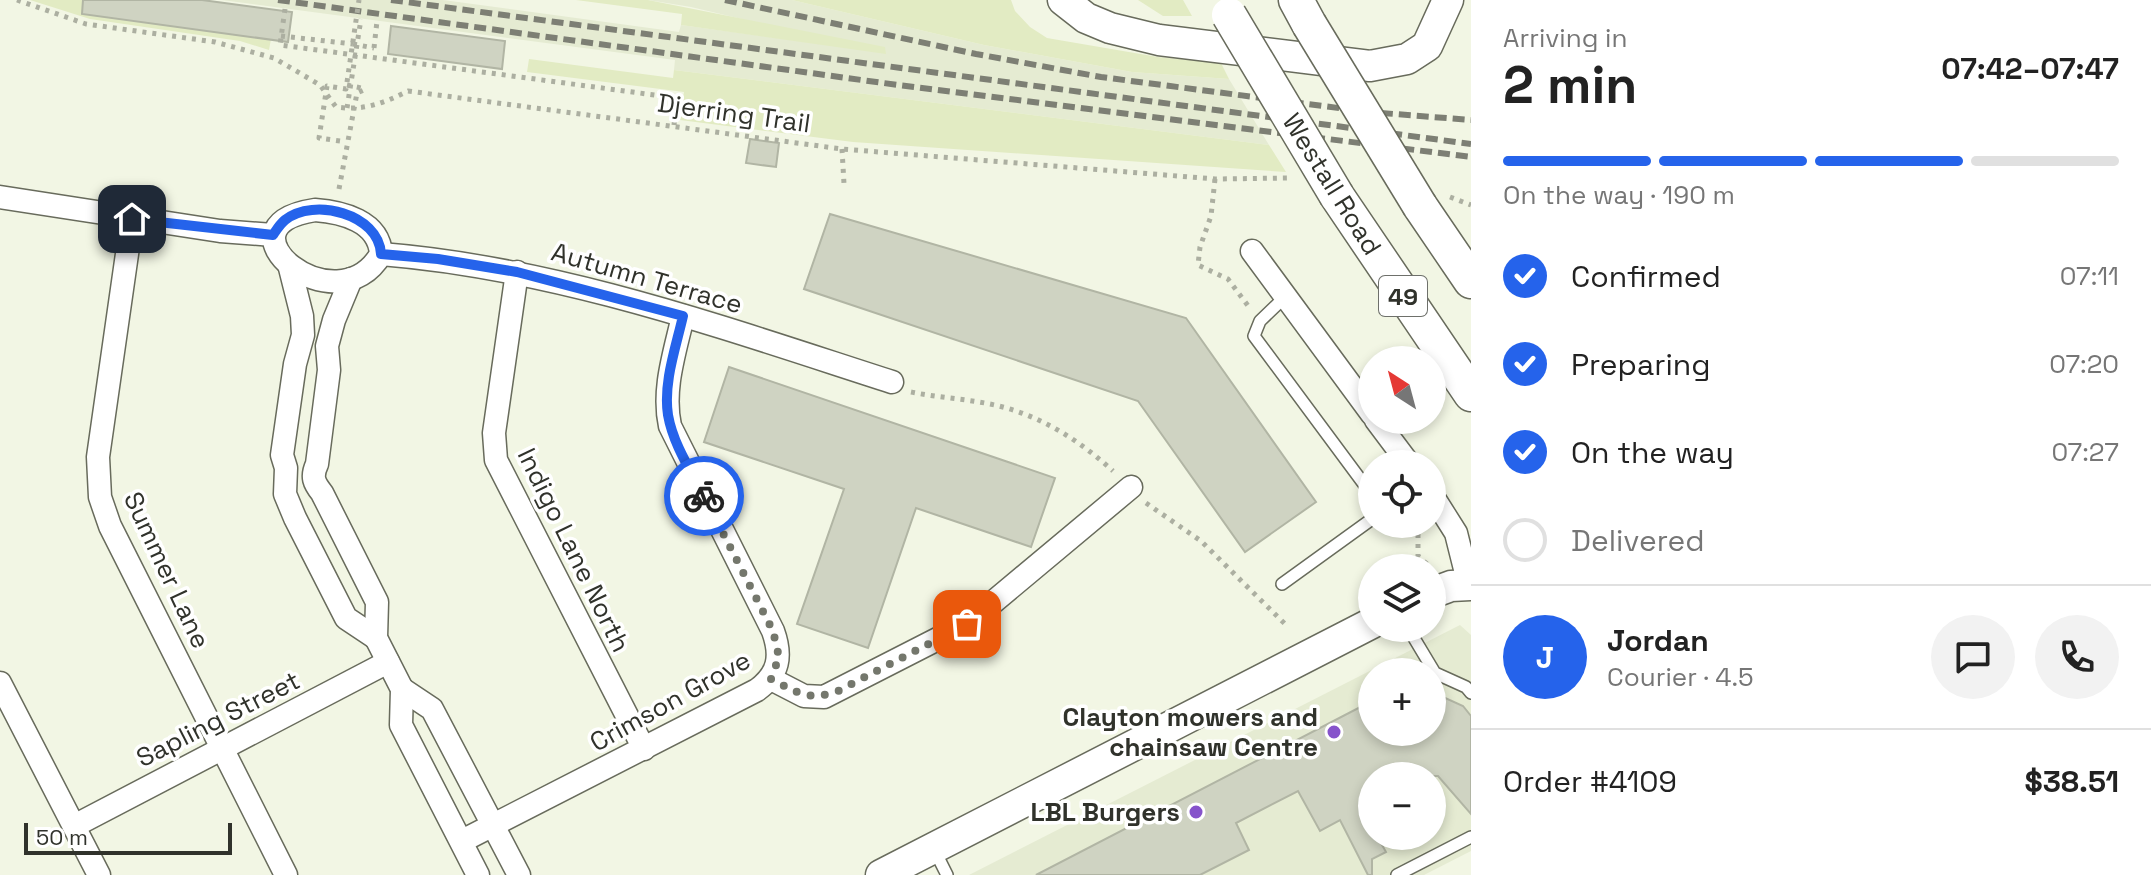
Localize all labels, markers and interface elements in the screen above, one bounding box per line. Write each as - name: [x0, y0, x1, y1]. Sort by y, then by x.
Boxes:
- text: Arriving in: [1503, 21, 1627, 55]
- text: 07:42–07:47: [1941, 49, 2119, 88]
- text: 2 min: [1503, 52, 1637, 118]
- street label: Djerring Trail: [655, 85, 813, 141]
- street label: Westall Road: [1275, 107, 1389, 261]
- text: On the way · 190 m: [1503, 178, 1735, 212]
- pin: [98, 185, 166, 253]
- icon: home: [110, 197, 154, 241]
- street label: Autumn Terrace: [548, 234, 746, 322]
- icon: check: [1503, 254, 1547, 298]
- text: Confirmed: [1571, 257, 1721, 296]
- text: 07:11: [2060, 259, 2119, 293]
- road number: 49: [1379, 276, 1427, 316]
- icon: check: [1503, 342, 1547, 386]
- text: Preparing: [1571, 345, 1710, 384]
- north arrow: [1358, 346, 1446, 434]
- map controls: [1358, 346, 1446, 850]
- text: 07:20: [2049, 347, 2119, 381]
- icon: check: [1503, 430, 1547, 474]
- text: On the way: [1571, 433, 1734, 472]
- text: 07:27: [2051, 435, 2119, 469]
- street label: Indigo Lane North: [510, 442, 638, 658]
- button: locate: [1358, 450, 1446, 538]
- courier: [664, 456, 744, 536]
- icon: bike: [682, 474, 726, 518]
- street label: Summer Lane: [116, 486, 218, 654]
- text: Delivered: [1571, 521, 1705, 560]
- button: layers: [1358, 554, 1446, 642]
- pin: [933, 590, 1001, 658]
- icon: bag: [945, 602, 989, 646]
- button: chat: [1931, 615, 2015, 699]
- button: phone: [2035, 615, 2119, 699]
- text: Jordan: [1607, 621, 1709, 660]
- text: J: [1536, 638, 1554, 677]
- street label: Crimson Grove: [584, 643, 756, 759]
- button: +: [1358, 658, 1446, 746]
- text: Courier · 4.5: [1607, 660, 1754, 694]
- street label: Sapling Street: [130, 663, 306, 775]
- place label: Clayton mowers and chainsaw Centre: [1062, 700, 1318, 764]
- marker: Clayton mowers and chainsaw Centre: [1325, 723, 1343, 741]
- button: −: [1358, 762, 1446, 850]
- text: Order #4109: [1503, 762, 1677, 801]
- text: $38.51: [2025, 762, 2119, 801]
- place label: LBL Burgers: [1030, 795, 1180, 829]
- marker: LBL Burgers: [1187, 803, 1205, 821]
- scale bar: [24, 819, 232, 855]
- text: 50 m: [36, 823, 88, 851]

